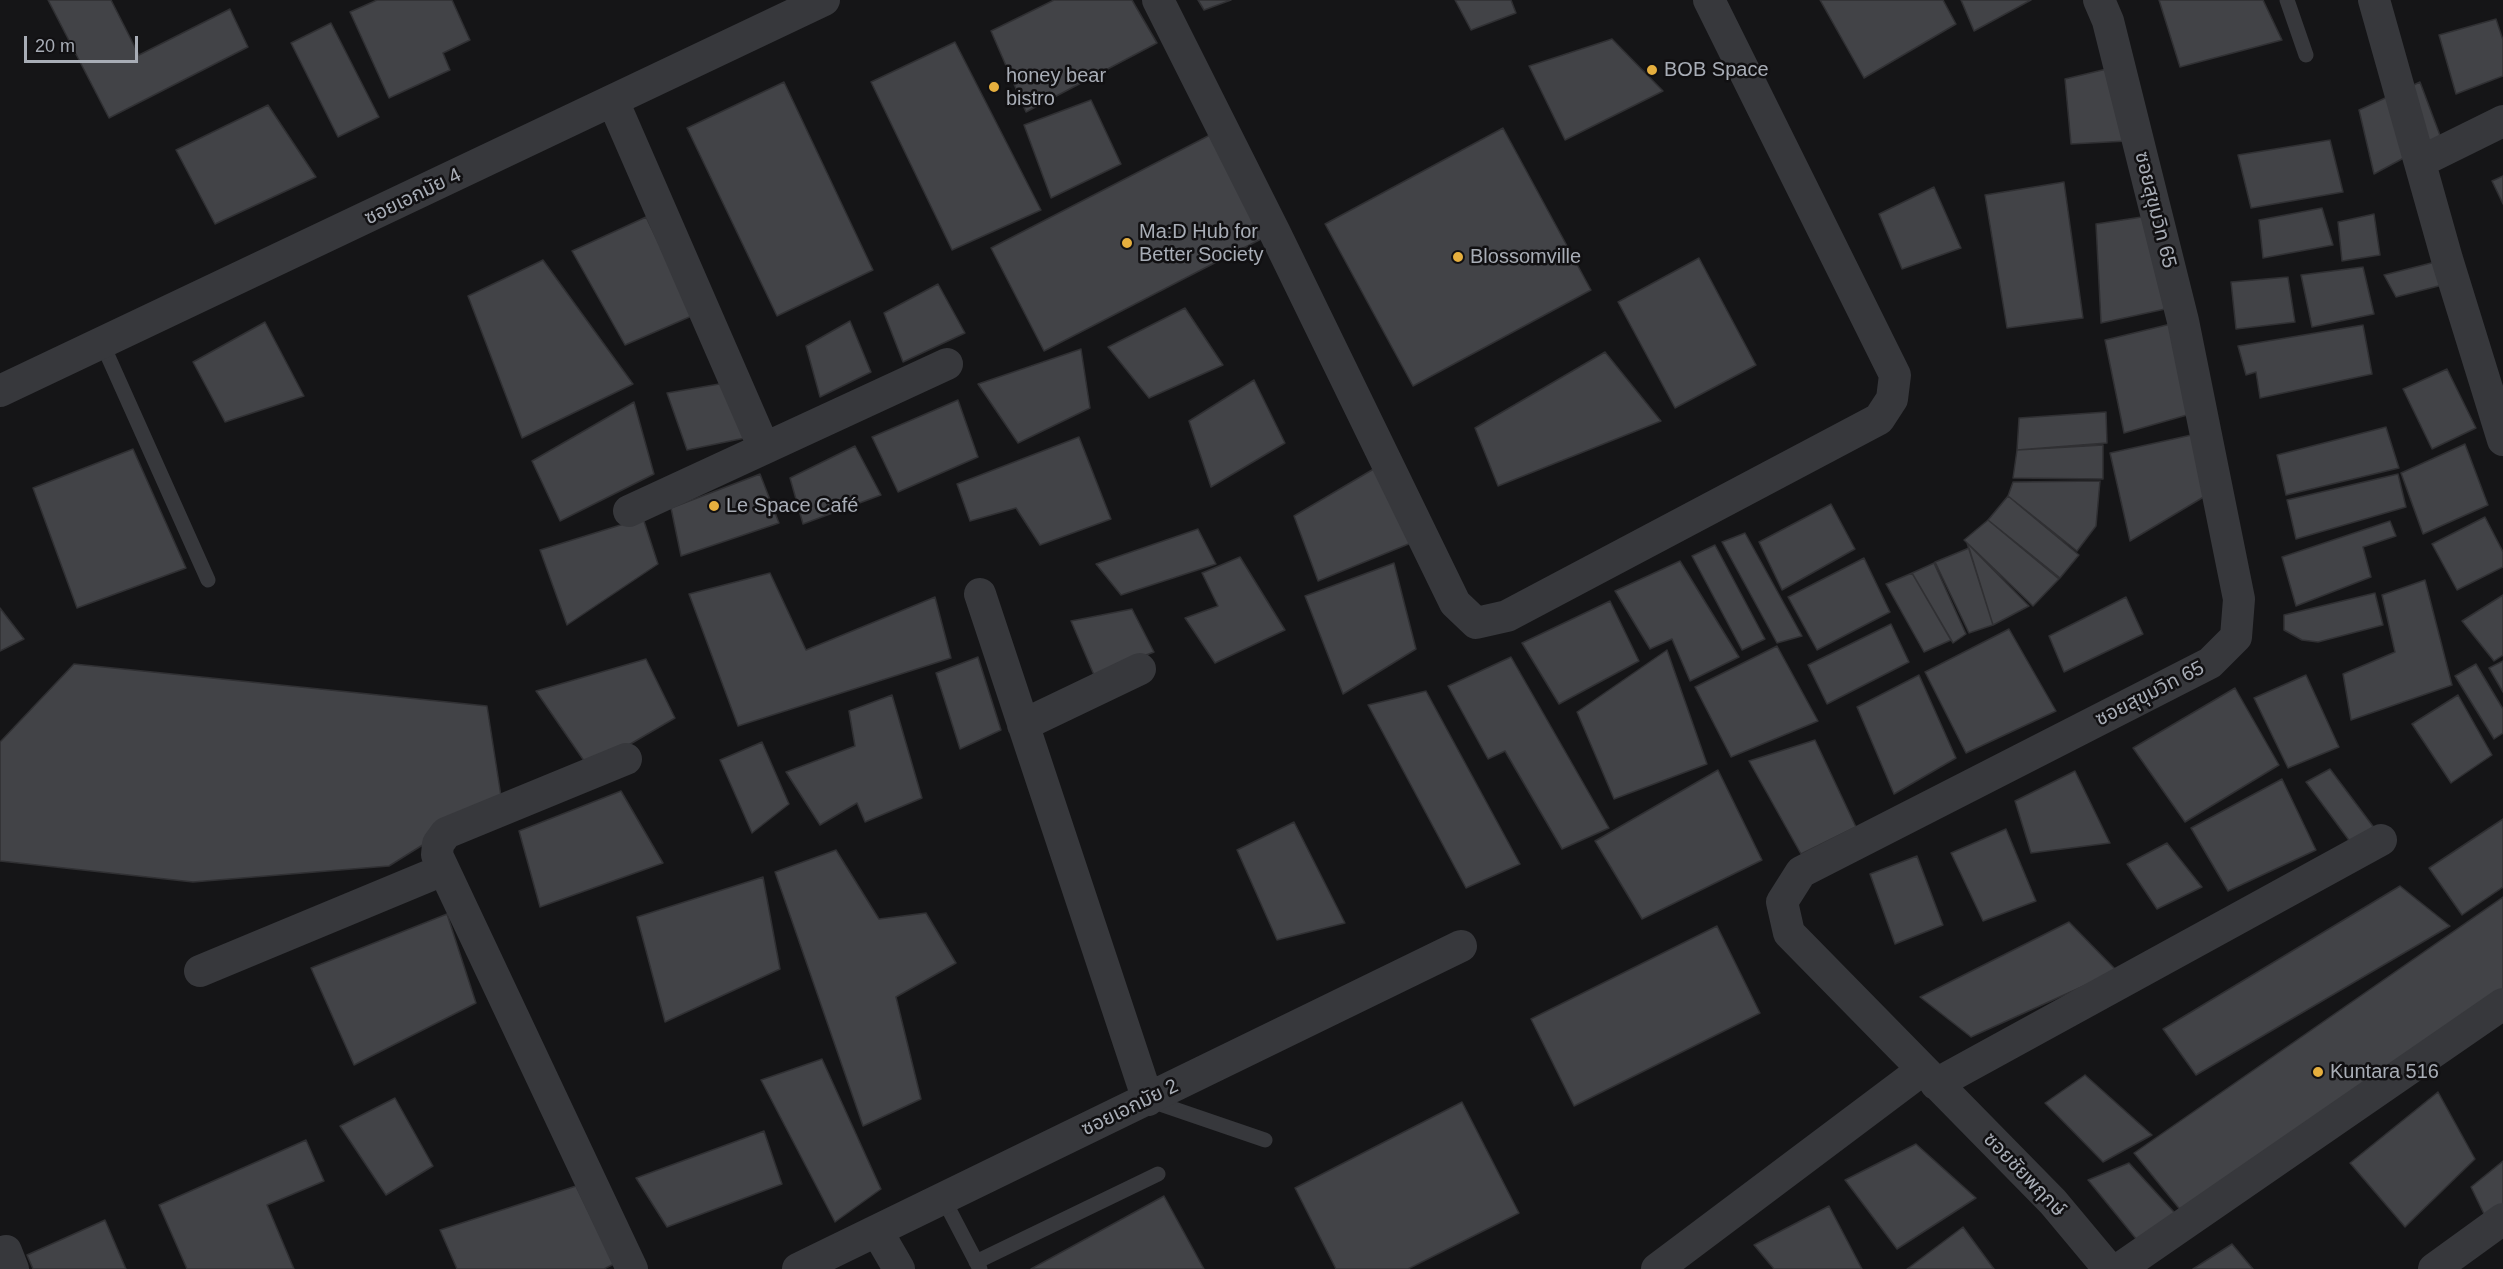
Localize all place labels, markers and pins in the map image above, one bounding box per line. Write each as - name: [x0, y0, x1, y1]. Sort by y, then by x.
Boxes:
- place label: BOB Space: [1664, 58, 1769, 82]
- marker: BOB Space: [1645, 63, 1659, 77]
- place label: honey bear bistro: [1006, 64, 1106, 111]
- marker: honey bear bistro: [987, 80, 1001, 94]
- place label: Ma:D Hub for Better Society: [1139, 220, 1264, 267]
- marker: Ma:D Hub for Better Society: [1120, 236, 1134, 250]
- place label: Blossomville: [1470, 245, 1581, 269]
- marker: Blossomville: [1451, 250, 1465, 264]
- place label: Le Space Café: [726, 494, 858, 518]
- marker: Le Space Café: [707, 499, 721, 513]
- place label: Kuntara 516: [2330, 1060, 2439, 1084]
- marker: Kuntara 516: [2311, 1065, 2325, 1079]

